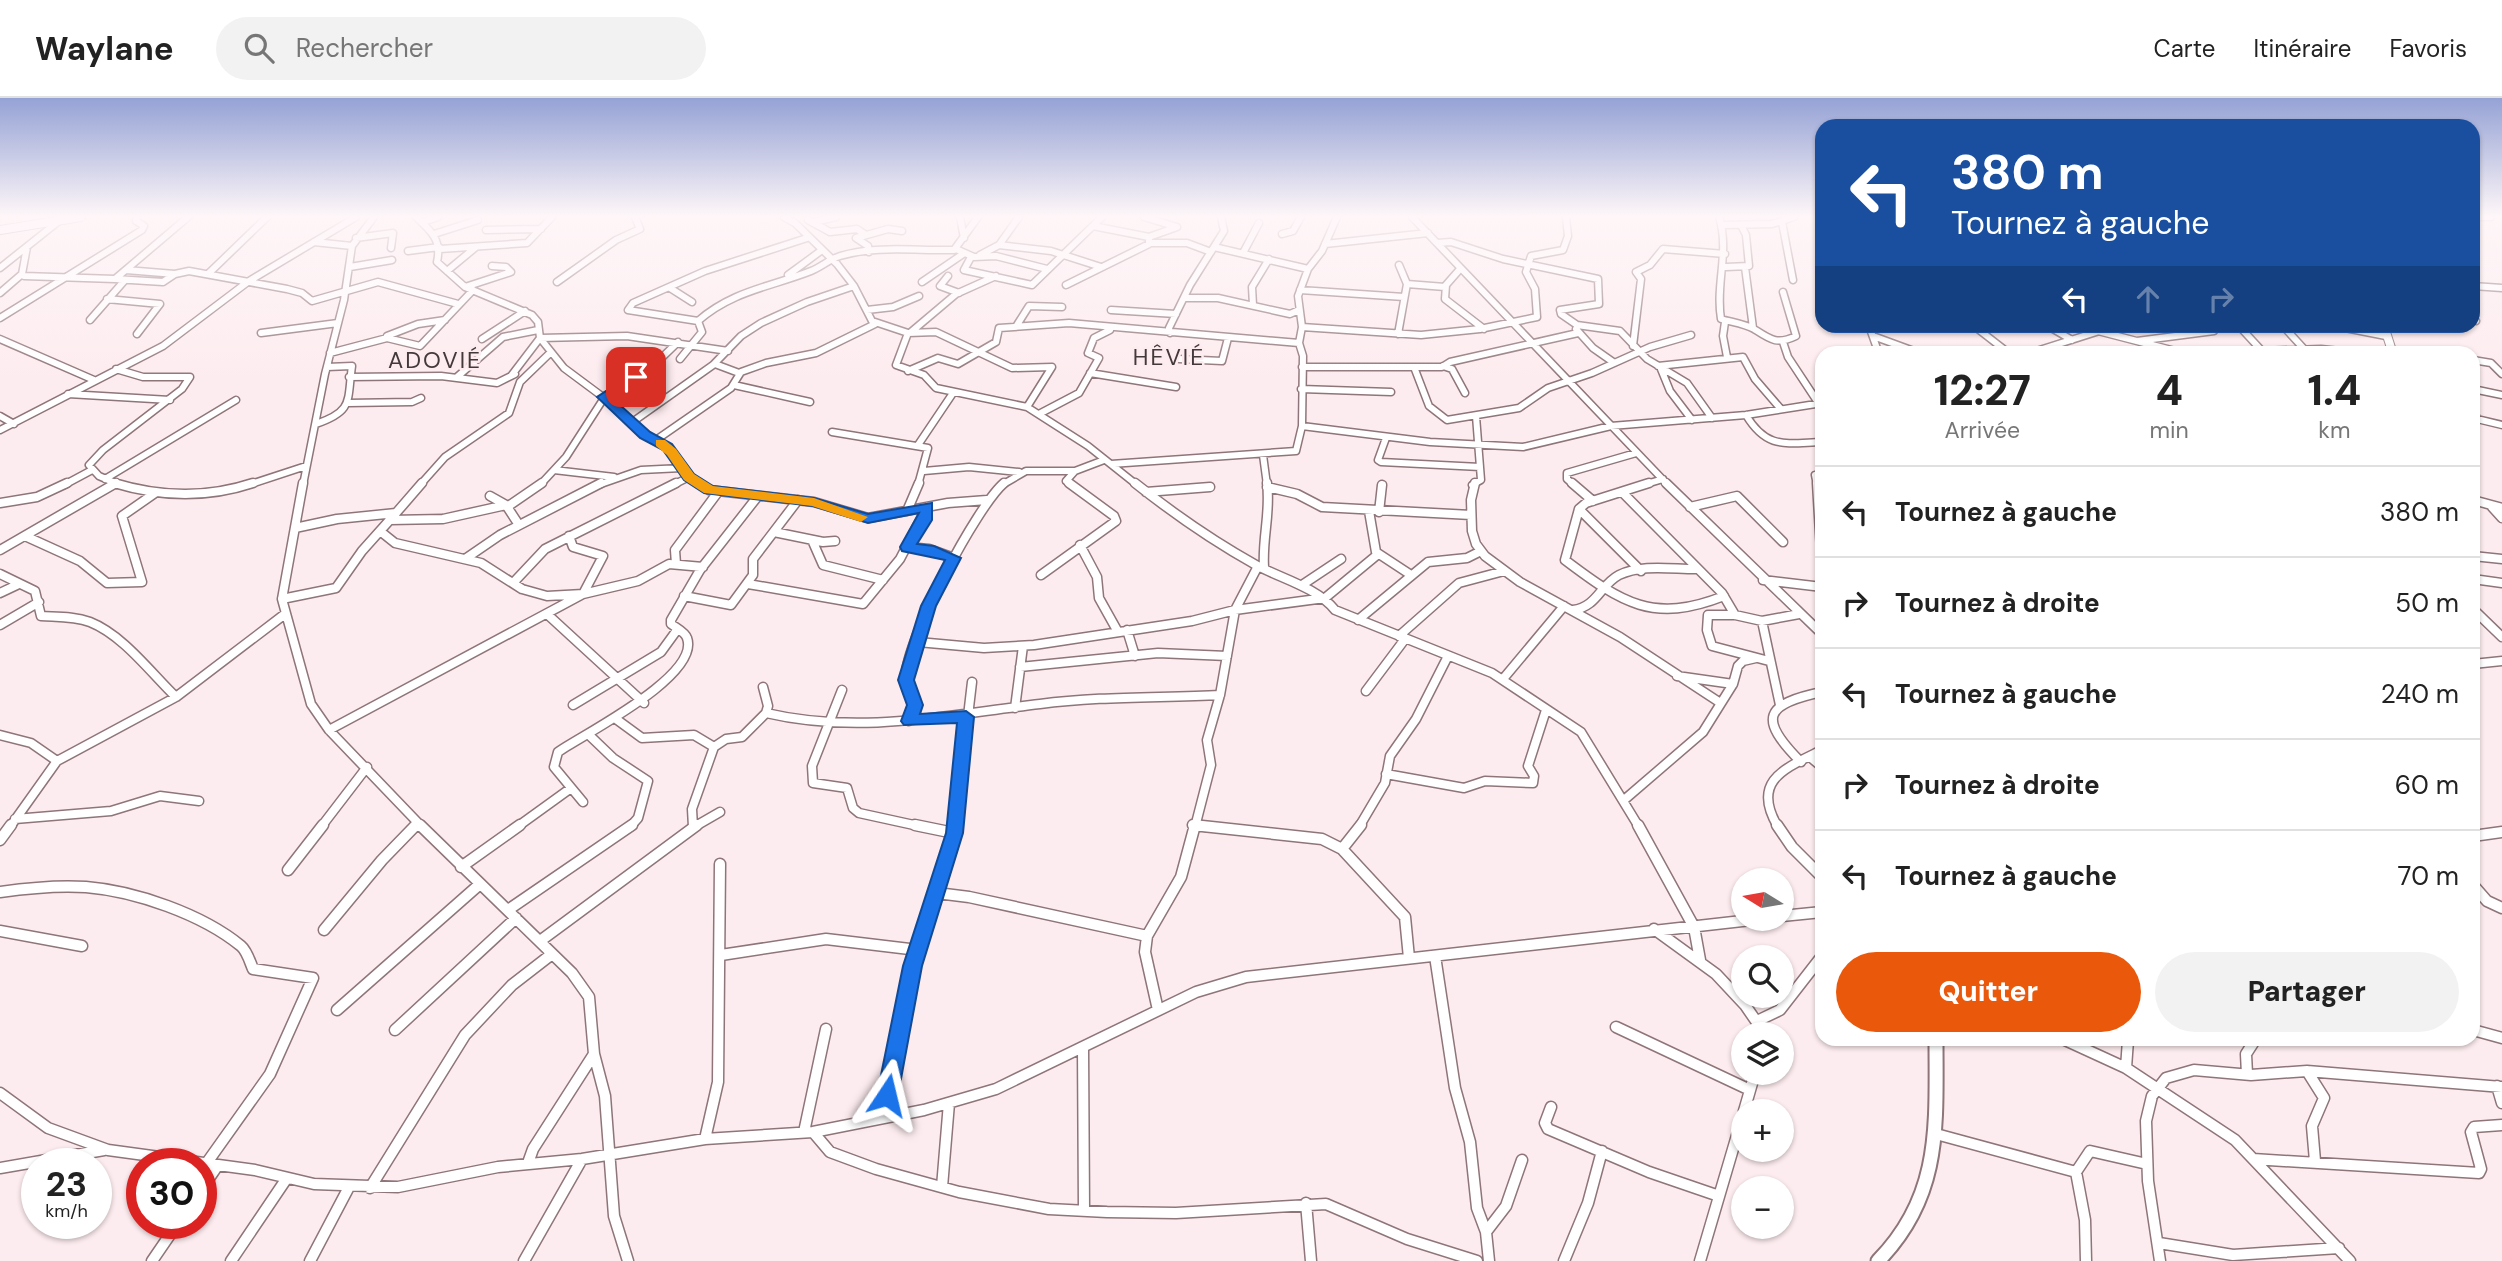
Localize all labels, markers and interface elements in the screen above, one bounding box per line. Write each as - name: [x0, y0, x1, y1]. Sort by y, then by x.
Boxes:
- search box: [216, 17, 706, 80]
- text: Waylane: [35, 27, 174, 70]
- icon: search: [240, 29, 278, 67]
- text: Rechercher: [296, 31, 433, 65]
- text: Carte: [2154, 33, 2215, 64]
- text: Itinéraire: [2253, 33, 2351, 64]
- text: Favoris: [2389, 33, 2467, 64]
- text: 380 m: [1951, 140, 2104, 204]
- icon: left: [1836, 147, 1927, 238]
- text: Tournez à gauche: [1951, 202, 2209, 244]
- icon: left: [2056, 280, 2094, 318]
- icon: ahead: [2129, 280, 2167, 318]
- icon: right: [2202, 280, 2240, 318]
- district label: HÊVIÉ: [1133, 342, 1205, 372]
- district label: ADOVIÉ: [388, 345, 482, 375]
- pin: [606, 347, 666, 407]
- icon: arrive: [617, 358, 655, 396]
- text: 12:27: [1934, 363, 2031, 418]
- text: 4: [2155, 363, 2183, 418]
- text: 1.4: [2307, 363, 2361, 418]
- text: Arrivée: [1945, 415, 2020, 445]
- text: min: [2150, 415, 2189, 445]
- text: km: [2318, 415, 2350, 445]
- icon: left: [1836, 493, 1874, 531]
- text: Tournez à gauche: [1895, 495, 2117, 529]
- text: 380 m: [2380, 495, 2459, 529]
- icon: right: [1836, 584, 1874, 622]
- text: Tournez à droite: [1895, 586, 2100, 620]
- text: 50 m: [2395, 586, 2459, 620]
- icon: left: [1836, 675, 1874, 713]
- text: Tournez à gauche: [1895, 677, 2117, 711]
- text: 240 m: [2381, 677, 2459, 711]
- icon: right: [1836, 766, 1874, 804]
- text: Tournez à droite: [1895, 768, 2100, 802]
- text: 60 m: [2395, 768, 2459, 802]
- icon: left: [1836, 857, 1874, 895]
- text: Tournez à gauche: [1895, 859, 2117, 893]
- text: 70 m: [2398, 859, 2459, 893]
- north arrow: [1731, 868, 1794, 931]
- map controls: [1731, 868, 1794, 1239]
- button: search: [1731, 945, 1794, 1008]
- button: Quitter: [1836, 952, 2141, 1032]
- button: Partager: [2155, 952, 2459, 1032]
- button: layers: [1731, 1022, 1794, 1085]
- position arrow: [850, 1058, 924, 1132]
- button: +: [1731, 1099, 1794, 1162]
- speed limit sign: 30: [126, 1148, 217, 1239]
- text: 23: [46, 1161, 87, 1207]
- button: −: [1731, 1176, 1794, 1239]
- text: km/h: [45, 1199, 88, 1223]

